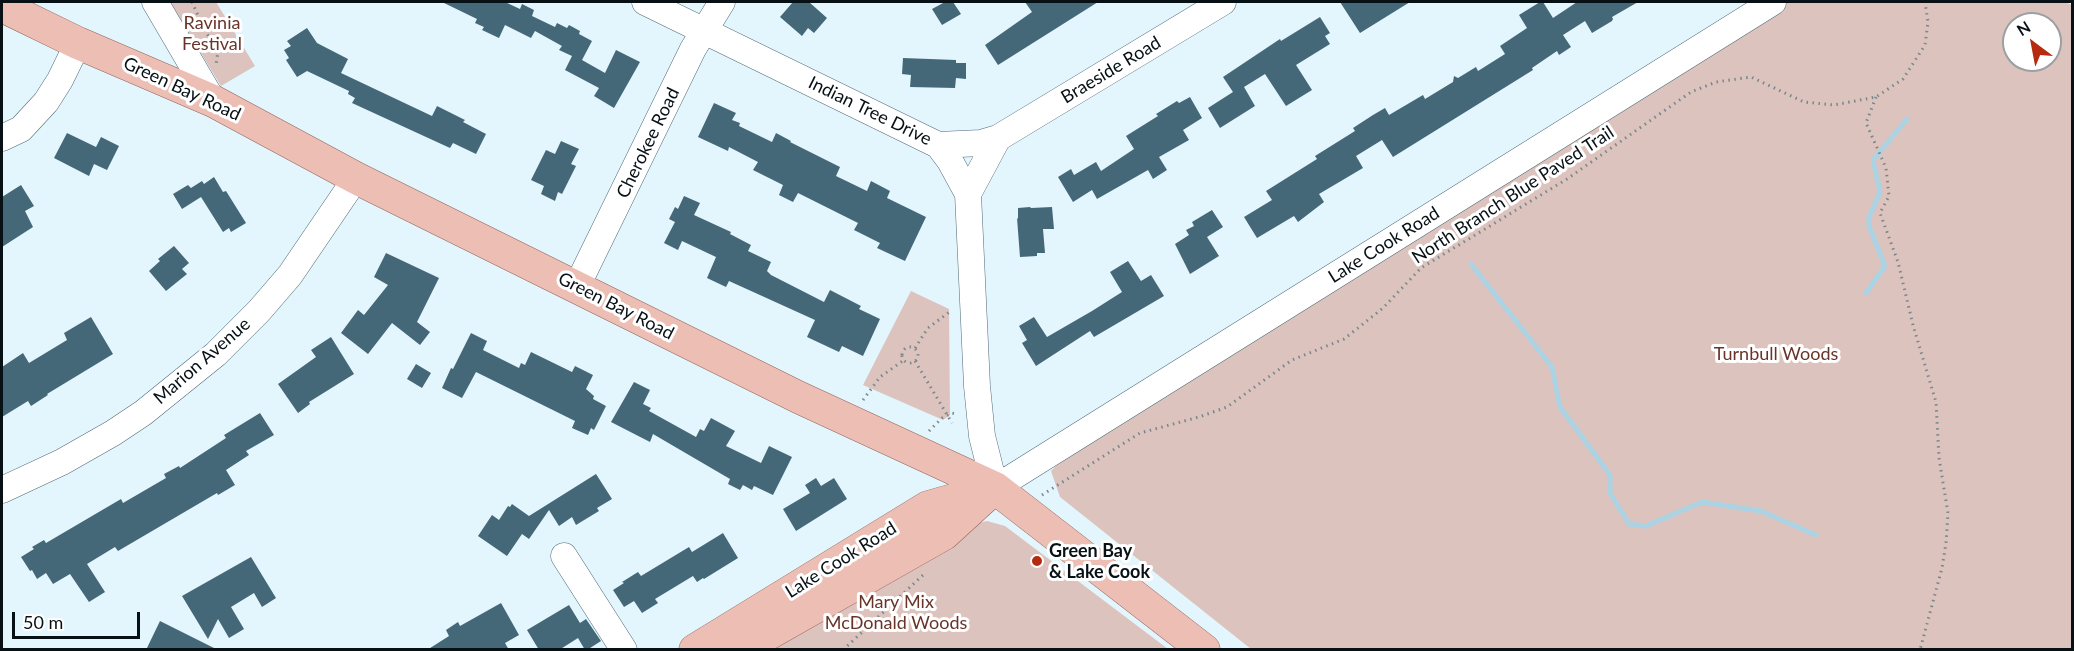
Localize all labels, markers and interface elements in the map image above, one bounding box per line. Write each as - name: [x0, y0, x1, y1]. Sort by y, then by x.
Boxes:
- park label: Ravinia Festival: [182, 12, 242, 54]
- north arrow: [2002, 12, 2062, 72]
- text: N: [2013, 17, 2034, 39]
- street label: Braeside Road: [1057, 32, 1165, 108]
- street label: Green Bay Road: [120, 52, 244, 126]
- street label: Indian Tree Drive: [805, 72, 935, 150]
- street label: Cherokee Road: [612, 84, 684, 202]
- street label: North Branch Blue Paved Trail: [1408, 122, 1618, 268]
- street label: Lake Cook Road: [1324, 202, 1444, 288]
- street label: Green Bay Road: [555, 268, 677, 344]
- street label: Marion Avenue: [149, 313, 255, 409]
- park label: Turnbull Woods: [1714, 343, 1838, 365]
- street label: Lake Cook Road: [781, 517, 901, 603]
- place label: Green Bay & Lake Cook: [1049, 540, 1150, 582]
- marker: Green Bay & Lake Cook: [1030, 554, 1044, 568]
- park label: Mary Mix McDonald Woods: [825, 591, 967, 634]
- scale bar: [15, 600, 142, 638]
- text: 50 m: [23, 611, 63, 633]

